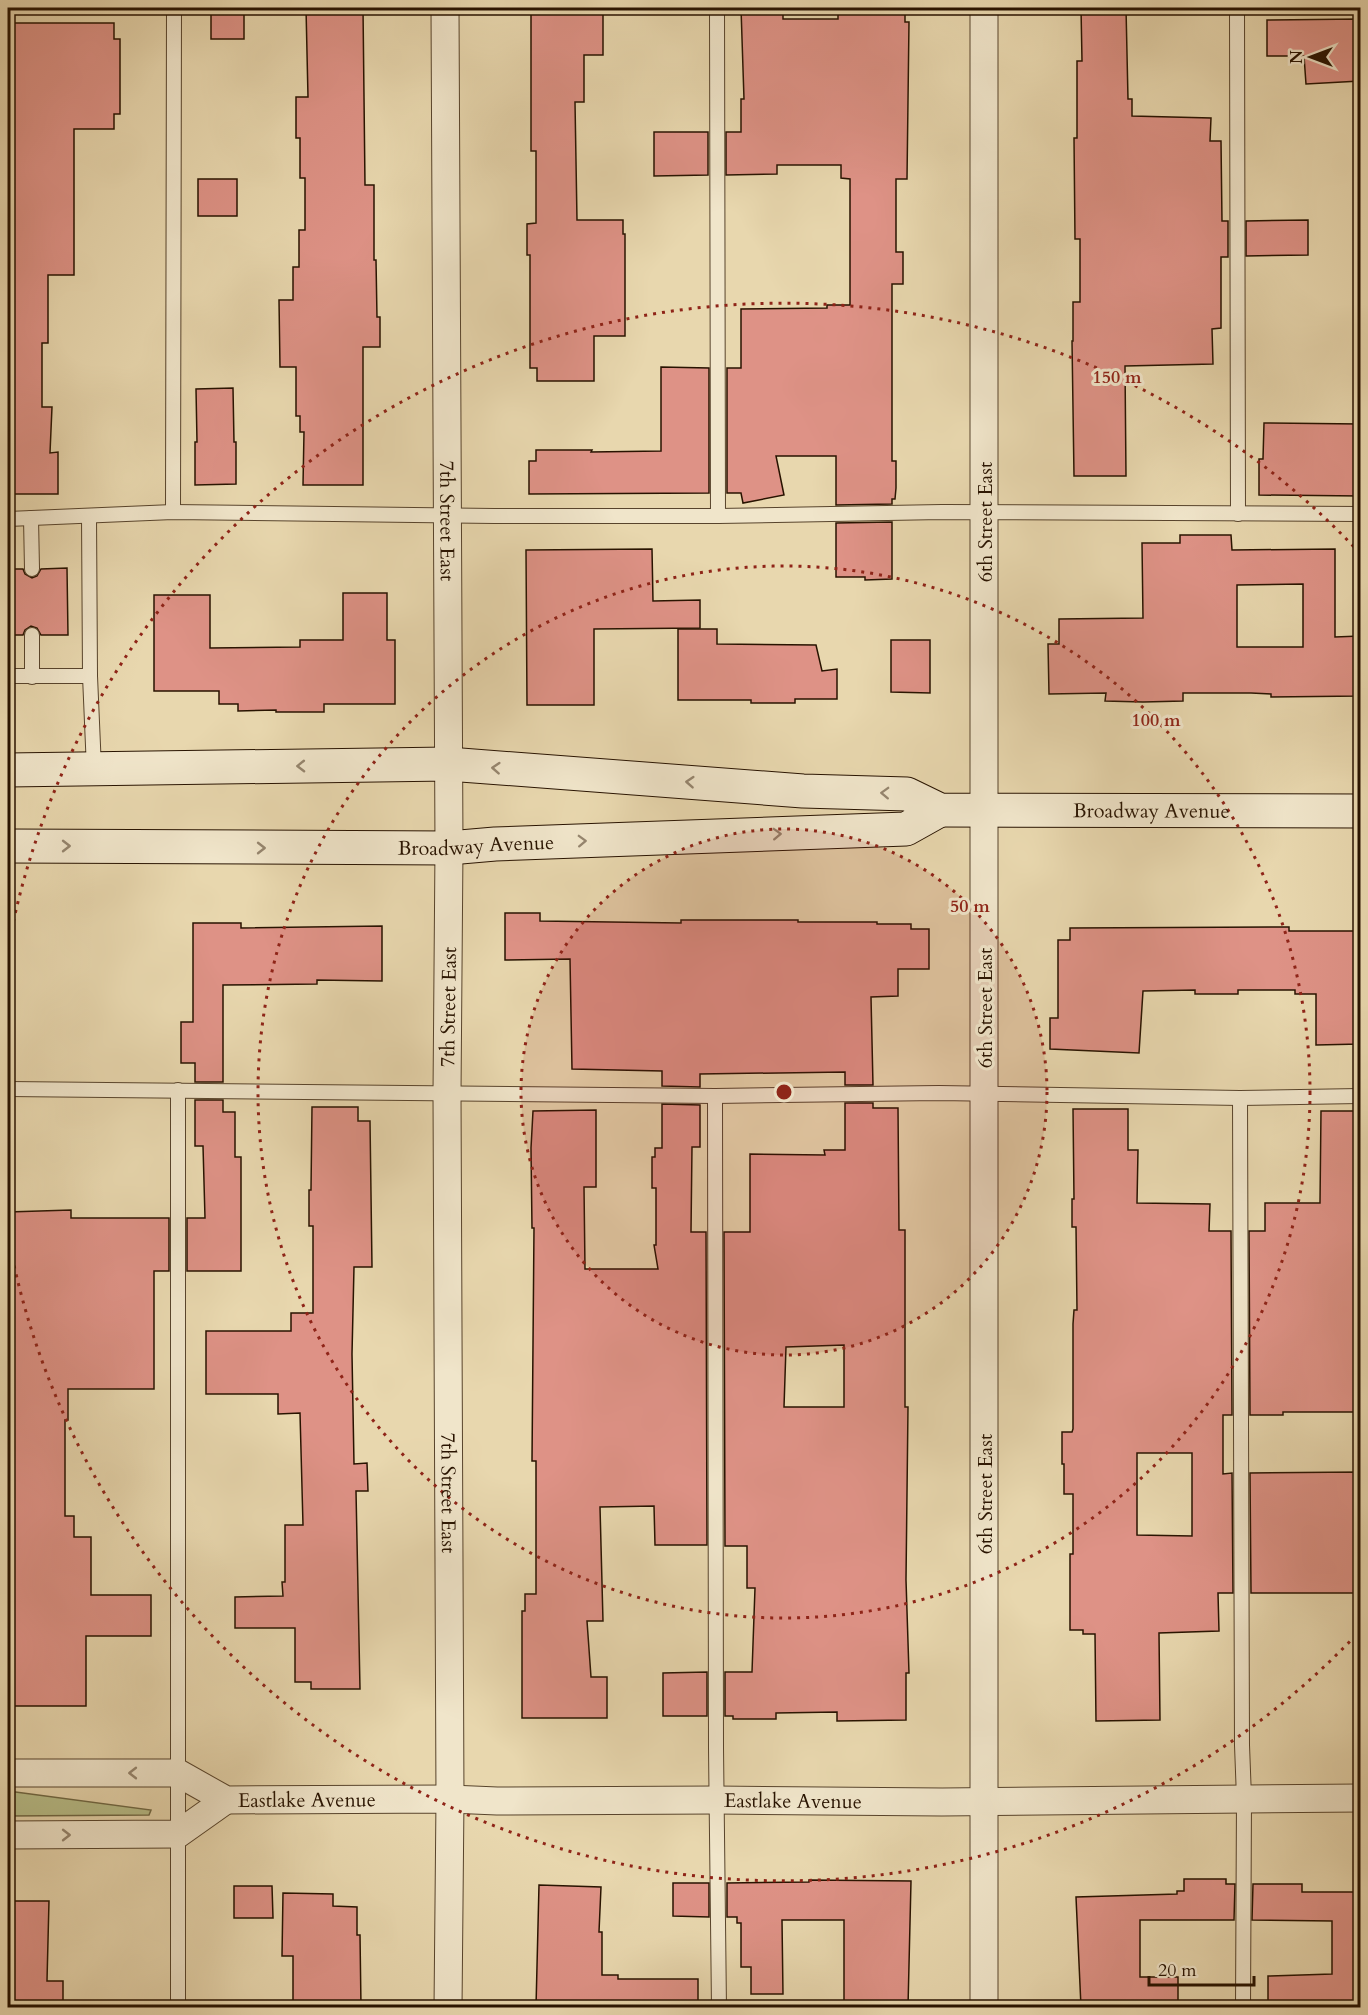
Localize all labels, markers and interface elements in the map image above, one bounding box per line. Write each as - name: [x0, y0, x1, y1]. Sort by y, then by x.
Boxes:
- north arrow: [1281, 27, 1341, 87]
- text: N: [1286, 50, 1308, 64]
- text: 150 m: [1092, 365, 1142, 390]
- street label: 7th Street East: [433, 461, 461, 582]
- street label: 6th Street East: [972, 461, 999, 582]
- text: 100 m: [1131, 708, 1181, 733]
- one-way arrow: [297, 760, 306, 772]
- one-way arrow: [491, 762, 500, 775]
- one-way arrow: [686, 776, 695, 789]
- one-way arrow: [881, 787, 890, 799]
- street label: Broadway Avenue: [1073, 797, 1230, 825]
- one-way arrow: [772, 828, 781, 841]
- street label: Broadway Avenue: [398, 829, 555, 862]
- one-way arrow: [577, 835, 586, 848]
- one-way arrow: [61, 840, 70, 852]
- one-way arrow: [256, 841, 265, 854]
- text: 50 m: [950, 894, 990, 919]
- street label: 7th Street East: [434, 946, 463, 1067]
- street label: 6th Street East: [972, 947, 999, 1068]
- centre of rings: [774, 1082, 794, 1102]
- street label: 7th Street East: [434, 1433, 462, 1554]
- street label: 6th Street East: [972, 1433, 999, 1554]
- one-way arrow: [128, 1767, 137, 1779]
- street label: Eastlake Avenue: [238, 1786, 376, 1814]
- street label: Eastlake Avenue: [724, 1787, 862, 1815]
- one-way arrow: [61, 1829, 70, 1841]
- scale bar: [1149, 1949, 1254, 1987]
- text: 20 m: [1158, 1958, 1197, 1983]

